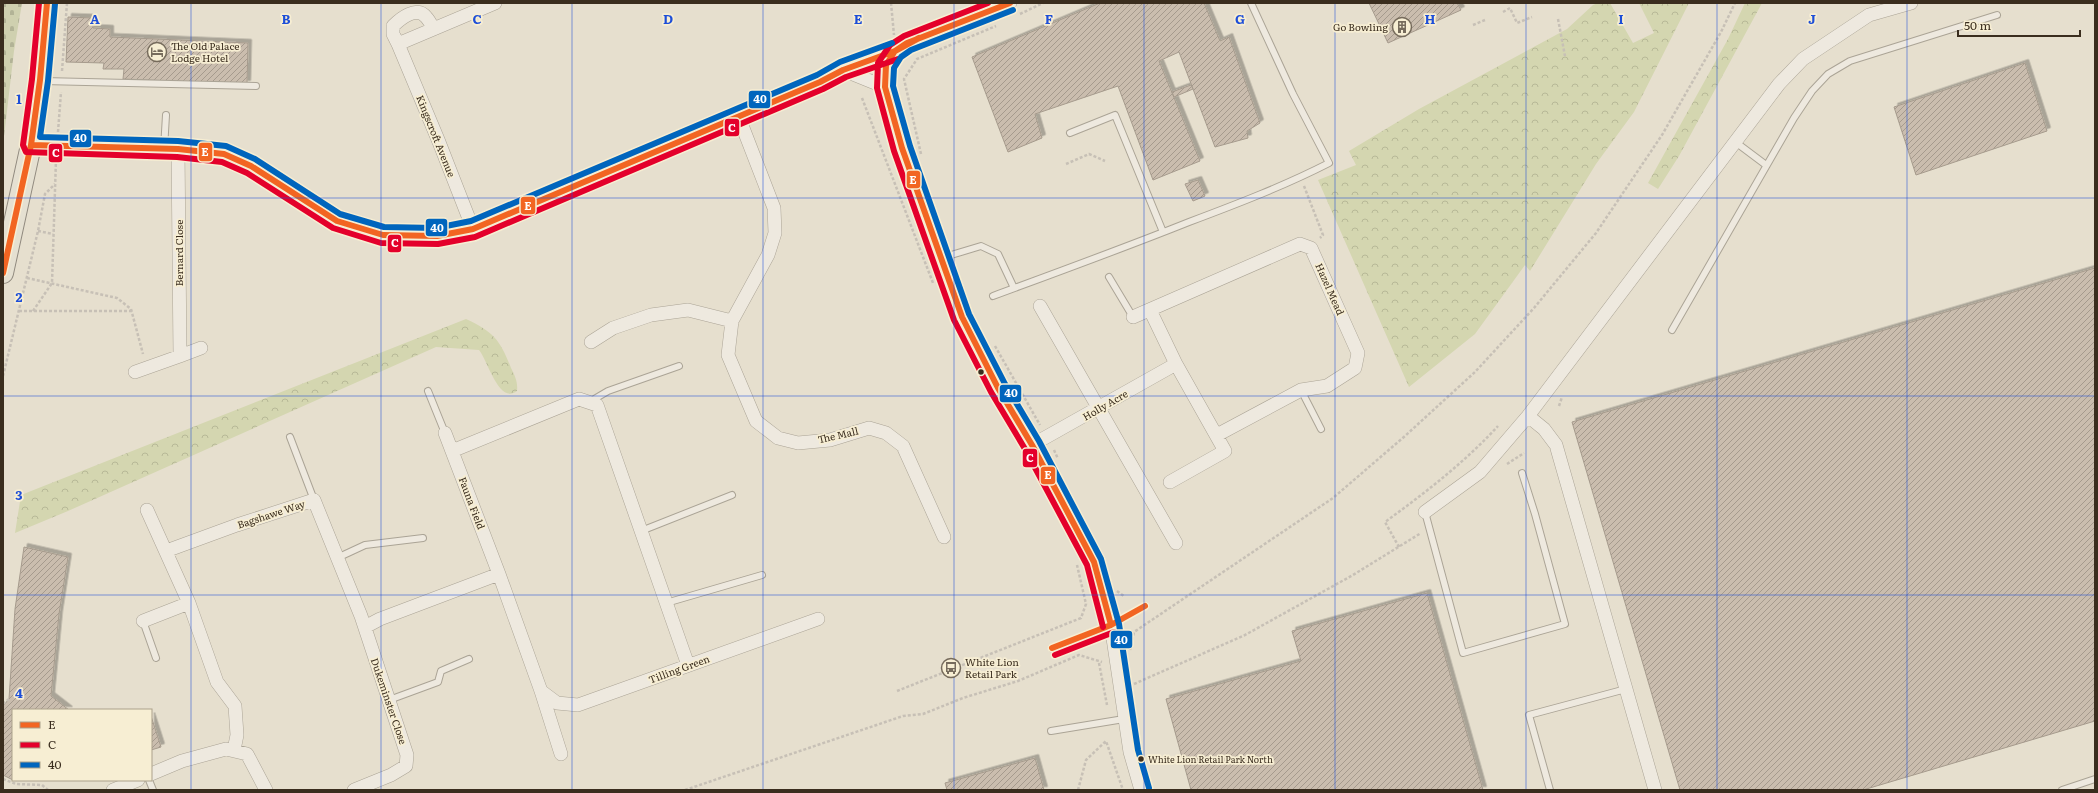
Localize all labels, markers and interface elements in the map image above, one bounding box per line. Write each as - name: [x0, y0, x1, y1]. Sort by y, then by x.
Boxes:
- text: A: [90, 9, 100, 28]
- text: B: [282, 9, 291, 28]
- text: C: [472, 9, 482, 28]
- text: D: [663, 9, 673, 28]
- text: E: [854, 9, 863, 28]
- text: F: [1045, 9, 1053, 28]
- text: G: [1235, 9, 1245, 28]
- text: H: [1425, 9, 1436, 28]
- text: I: [1618, 9, 1624, 28]
- text: J: [1808, 9, 1816, 28]
- scale bar: [1958, 12, 2080, 38]
- building icon: Go Bowling: [1391, 16, 1413, 38]
- text: 50 m: [1964, 16, 1991, 34]
- place label: Go Bowling: [1333, 19, 1388, 34]
- place label: The Old Palace Lodge Hotel: [171, 38, 240, 65]
- hotel icon: The Old Palace Lodge Hotel: [146, 41, 168, 63]
- text: 1: [16, 89, 22, 108]
- line badge: 40: [748, 90, 771, 109]
- text: 40: [753, 90, 767, 106]
- street label: Kingscroft Avenue: [413, 92, 460, 179]
- line badge: C: [724, 118, 740, 137]
- text: C: [728, 119, 736, 135]
- line badge: 40: [69, 129, 92, 148]
- text: 40: [73, 129, 87, 145]
- line badge: E: [198, 142, 213, 162]
- line badge: C: [48, 143, 63, 163]
- text: E: [201, 143, 209, 159]
- text: C: [52, 144, 60, 160]
- line badge: E: [906, 170, 921, 189]
- text: E: [909, 171, 917, 187]
- line badge: E: [520, 196, 536, 215]
- text: E: [524, 197, 532, 213]
- line badge: 40: [425, 218, 448, 237]
- text: 40: [430, 219, 444, 235]
- street label: Bernard Close: [171, 220, 186, 286]
- line badge: C: [387, 234, 402, 253]
- text: C: [391, 234, 399, 250]
- street label: Hazel Mead: [1312, 260, 1349, 317]
- text: 2: [16, 287, 23, 306]
- unlabelled marker: [976, 367, 986, 377]
- line badge: 40: [999, 384, 1022, 403]
- text: 40: [1004, 384, 1018, 400]
- street label: Holly Acre: [1079, 386, 1130, 424]
- street label: The Mall: [816, 422, 860, 446]
- line badge: C: [1022, 448, 1038, 468]
- text: C: [1026, 449, 1034, 465]
- line badge: E: [1040, 466, 1056, 485]
- text: E: [1044, 466, 1052, 482]
- street label: Fauna Field: [456, 474, 489, 531]
- text: 3: [15, 485, 23, 504]
- street label: Bagshawe Way: [235, 495, 307, 532]
- line badge: 40: [1110, 630, 1133, 649]
- text: 40: [1114, 631, 1128, 647]
- street label: Tilling Green: [646, 650, 712, 687]
- place label: White Lion Retail Park: [965, 654, 1019, 681]
- street label: Dukeminster Close: [368, 656, 411, 746]
- bus stop icon: White Lion Retail Park: [940, 657, 962, 679]
- text: 4: [15, 683, 23, 702]
- legend: [12, 709, 152, 781]
- text: E: [48, 715, 56, 733]
- text: C: [48, 735, 56, 753]
- place label: White Lion Retail Park North: [1148, 752, 1273, 766]
- marker: White Lion Retail Park North: [1136, 754, 1146, 764]
- text: 40: [48, 755, 62, 773]

